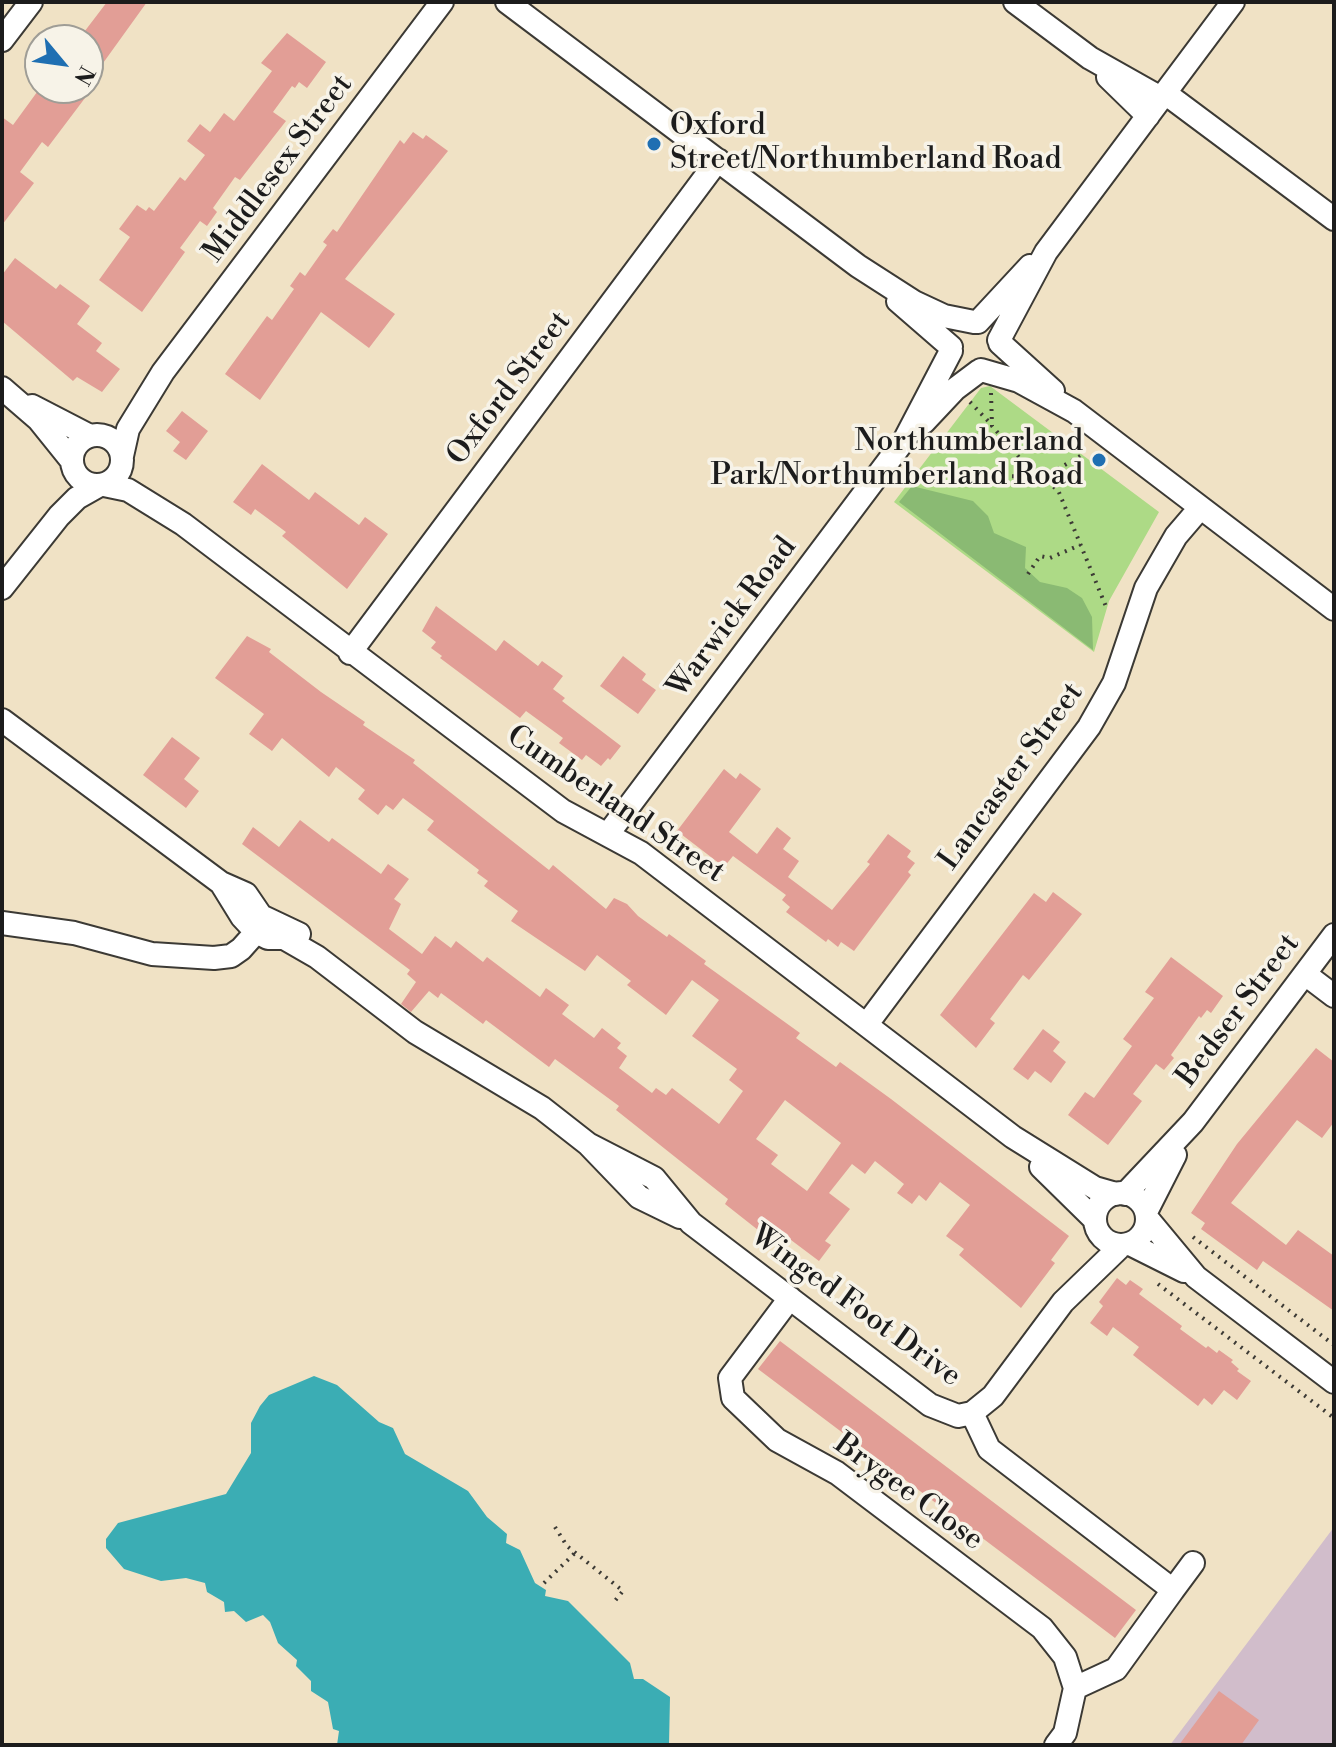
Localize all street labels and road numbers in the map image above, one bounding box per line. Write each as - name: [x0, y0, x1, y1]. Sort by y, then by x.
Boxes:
- street label: Middlesex Street: [197, 68, 361, 270]
- street label: Oxford Street: [441, 305, 579, 473]
- street label: Warwick Road: [661, 531, 805, 705]
- street label: Lancaster Street: [932, 676, 1092, 878]
- street label: Cumberland Street: [499, 719, 731, 891]
- street label: Bedser Street: [1170, 927, 1308, 1095]
- street label: Winged Foot Drive: [743, 1218, 967, 1396]
- street label: Brygee Close: [826, 1427, 990, 1559]

